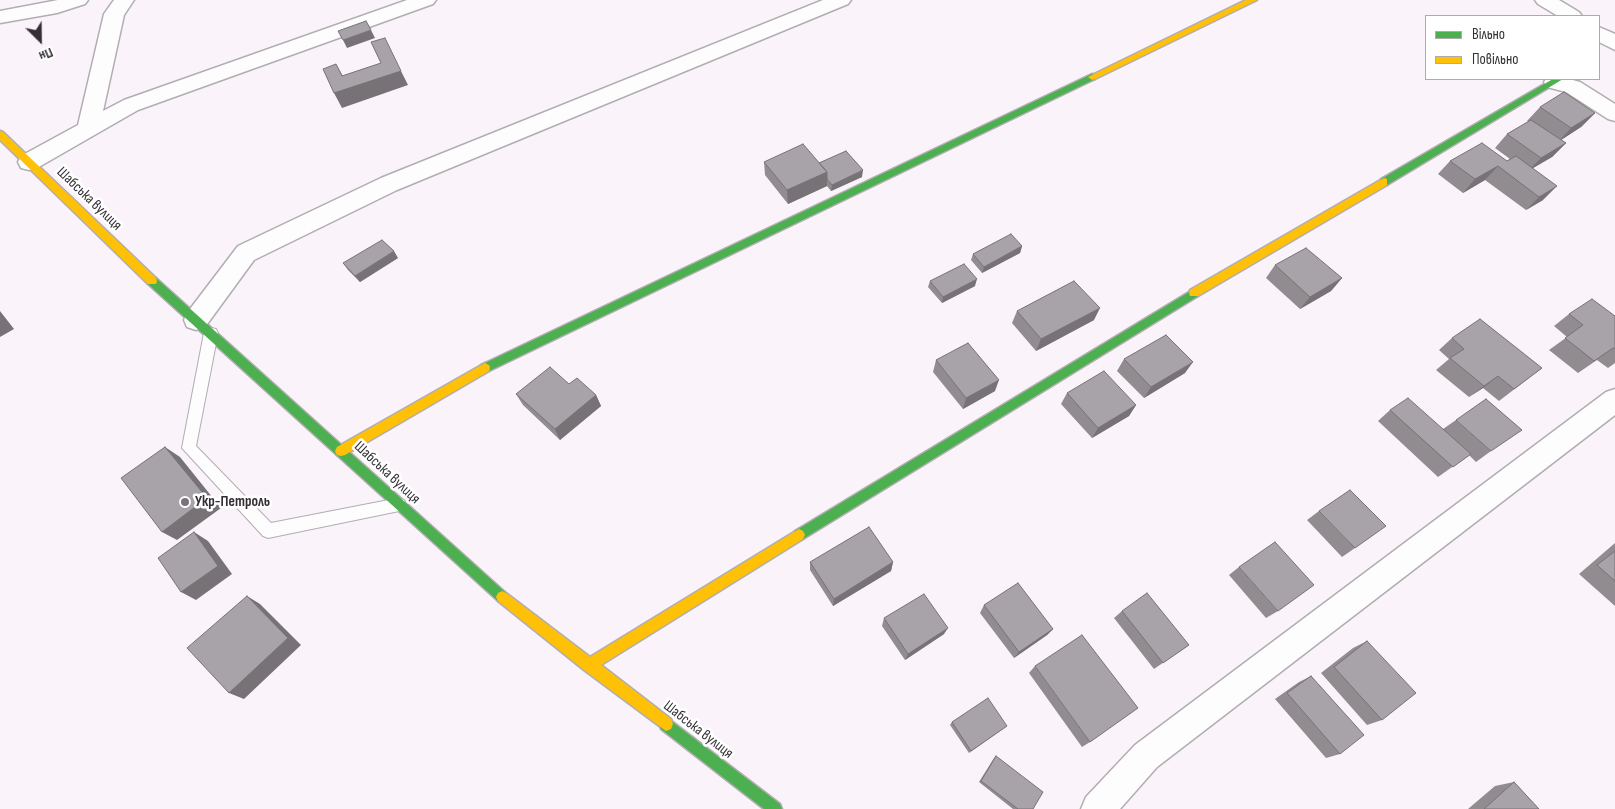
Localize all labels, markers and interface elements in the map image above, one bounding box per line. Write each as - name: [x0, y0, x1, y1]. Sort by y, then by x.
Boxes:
- north arrow: [15, 15, 65, 65]
- legend: [1425, 15, 1600, 80]
- text: Вільно: [1472, 25, 1505, 44]
- text: Пн: [37, 44, 56, 65]
- text: Повільно: [1472, 50, 1518, 69]
- street label: Шабська вулиця: [53, 163, 125, 235]
- street label: Шабська вулиця: [350, 438, 424, 508]
- place label: Укр-Петроль: [195, 493, 270, 511]
- marker: Укр-Петроль: [179, 496, 191, 508]
- street label: Шабська вулиця: [660, 697, 736, 763]

